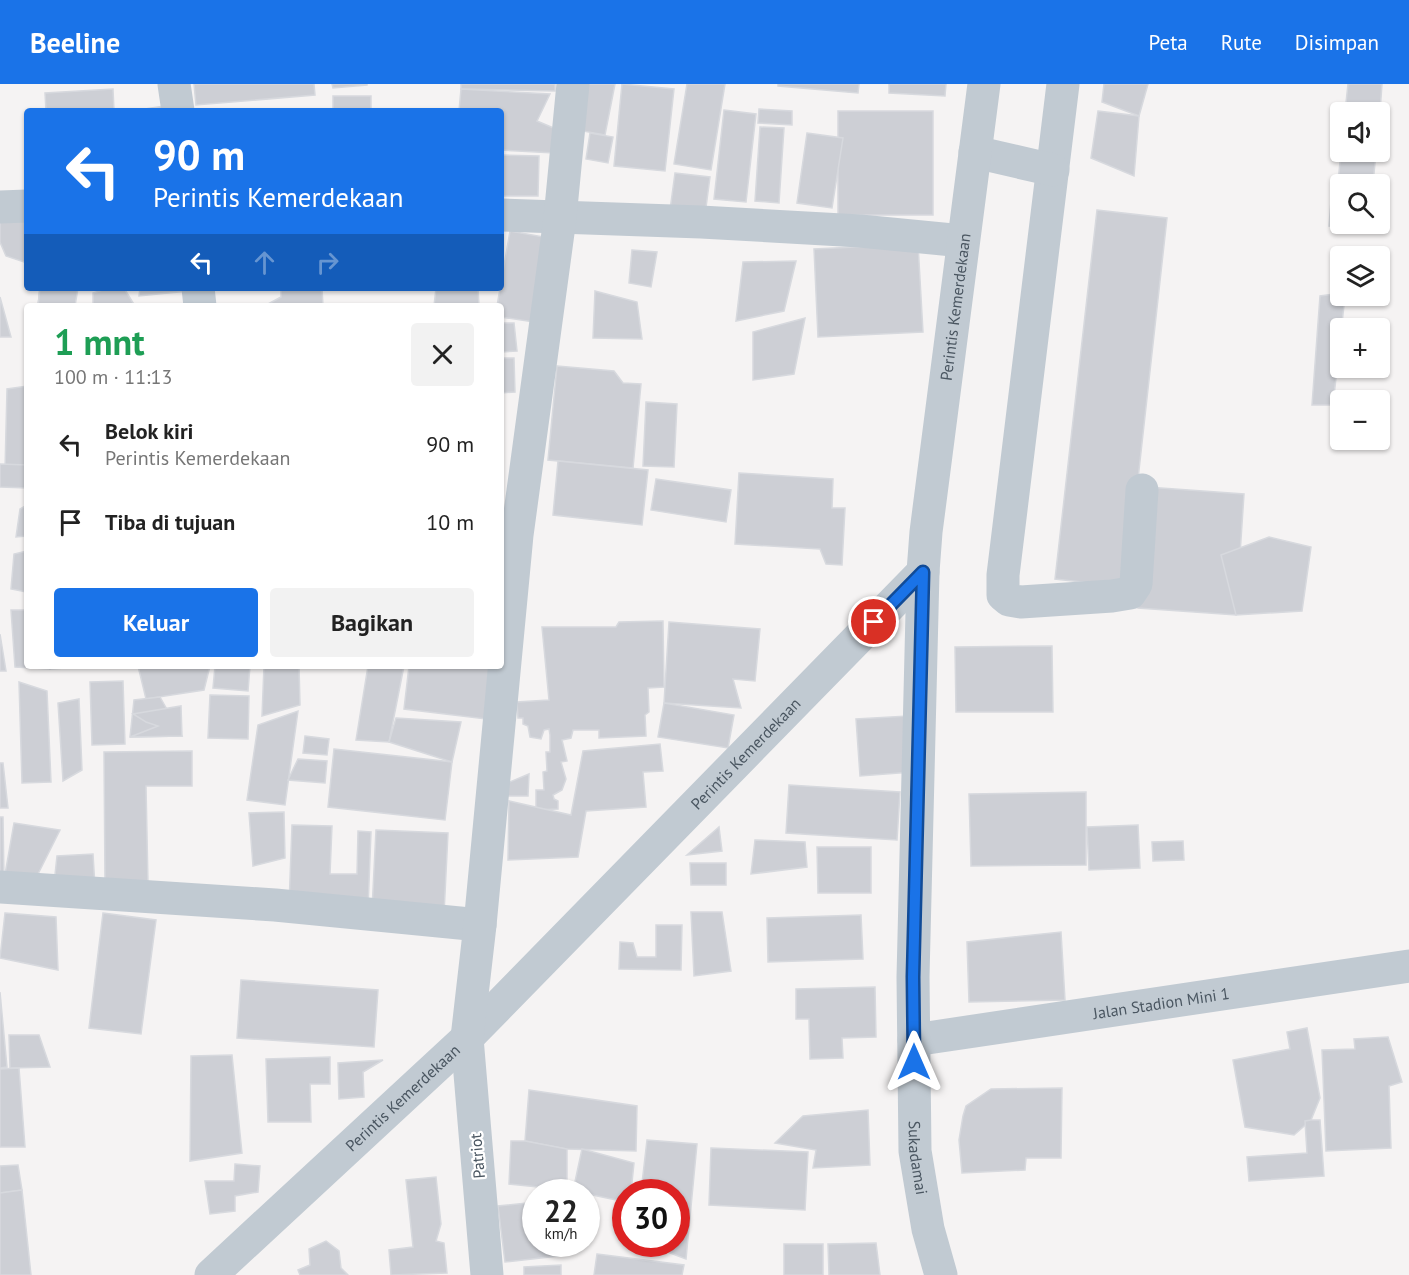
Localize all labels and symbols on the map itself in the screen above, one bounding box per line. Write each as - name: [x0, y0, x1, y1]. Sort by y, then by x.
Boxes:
- street label: Perintis Kemerdekaan: [936, 232, 975, 382]
- pin: [848, 596, 899, 647]
- street label: Perintis Kemerdekaan: [686, 693, 805, 814]
- street label: Jalan Stadion Mini 1: [1091, 983, 1231, 1023]
- position arrow: [882, 1030, 946, 1094]
- street label: Perintis Kemerdekaan: [341, 1040, 464, 1156]
- street label: Sukadamai: [905, 1120, 932, 1196]
- street label: Patriot: [465, 1132, 489, 1180]
- speed limit sign: 30: [612, 1179, 690, 1257]

